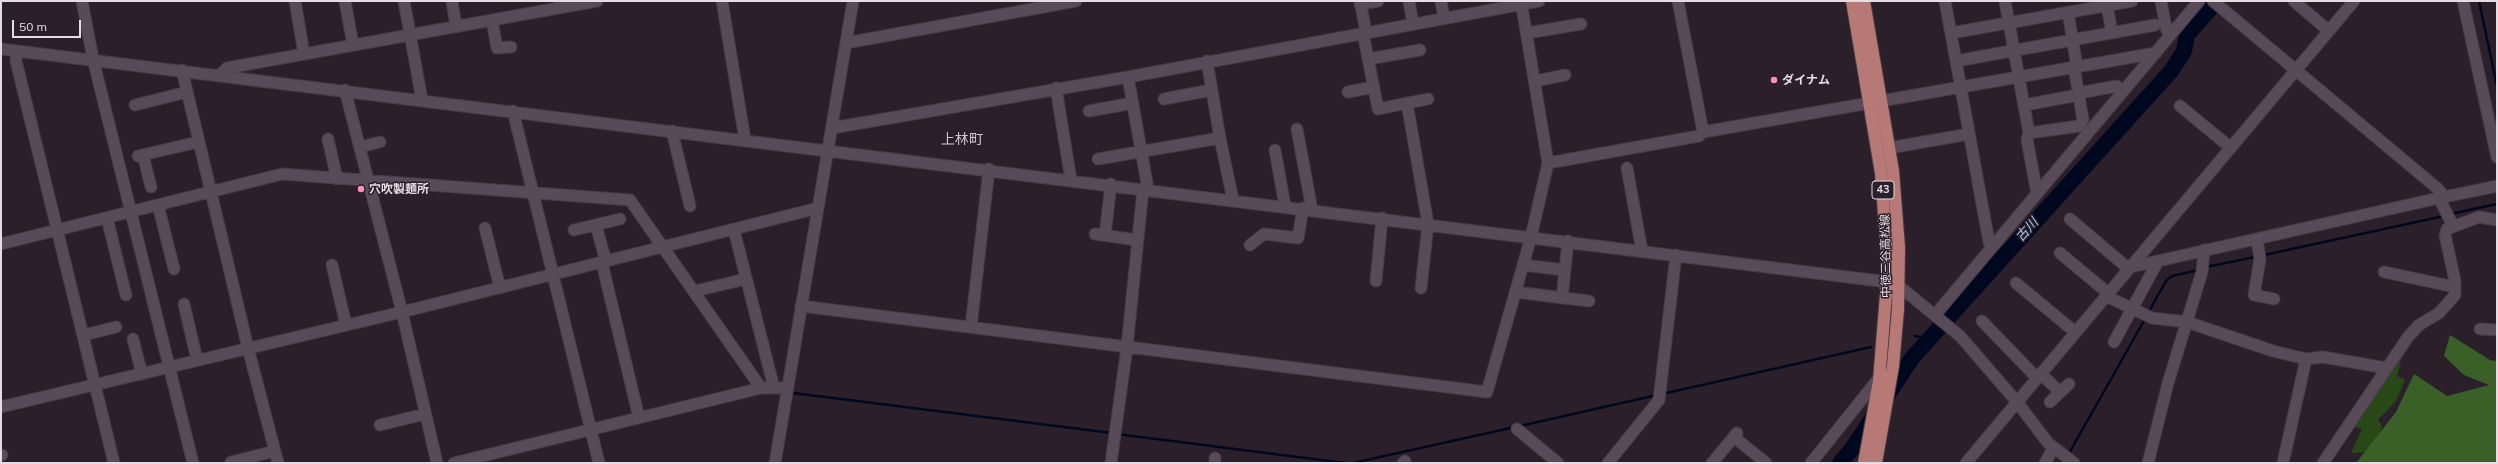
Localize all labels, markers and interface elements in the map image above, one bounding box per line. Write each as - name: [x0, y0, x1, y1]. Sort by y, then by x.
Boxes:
- scale bar: [14, 12, 83, 38]
- text: 50 m: [19, 19, 47, 34]
- place label: ダイナム: [1782, 73, 1830, 87]
- marker: ダイナム: [1769, 75, 1779, 85]
- district label: 上林町: [941, 132, 983, 148]
- road number: 43: [1872, 181, 1894, 199]
- place label: 穴吹製麺所: [369, 182, 429, 196]
- marker: 穴吹製麺所: [356, 184, 366, 194]
- street label: 中徳三谷高松線: [1878, 214, 1894, 298]
- water label: 古川: [2013, 215, 2041, 245]

